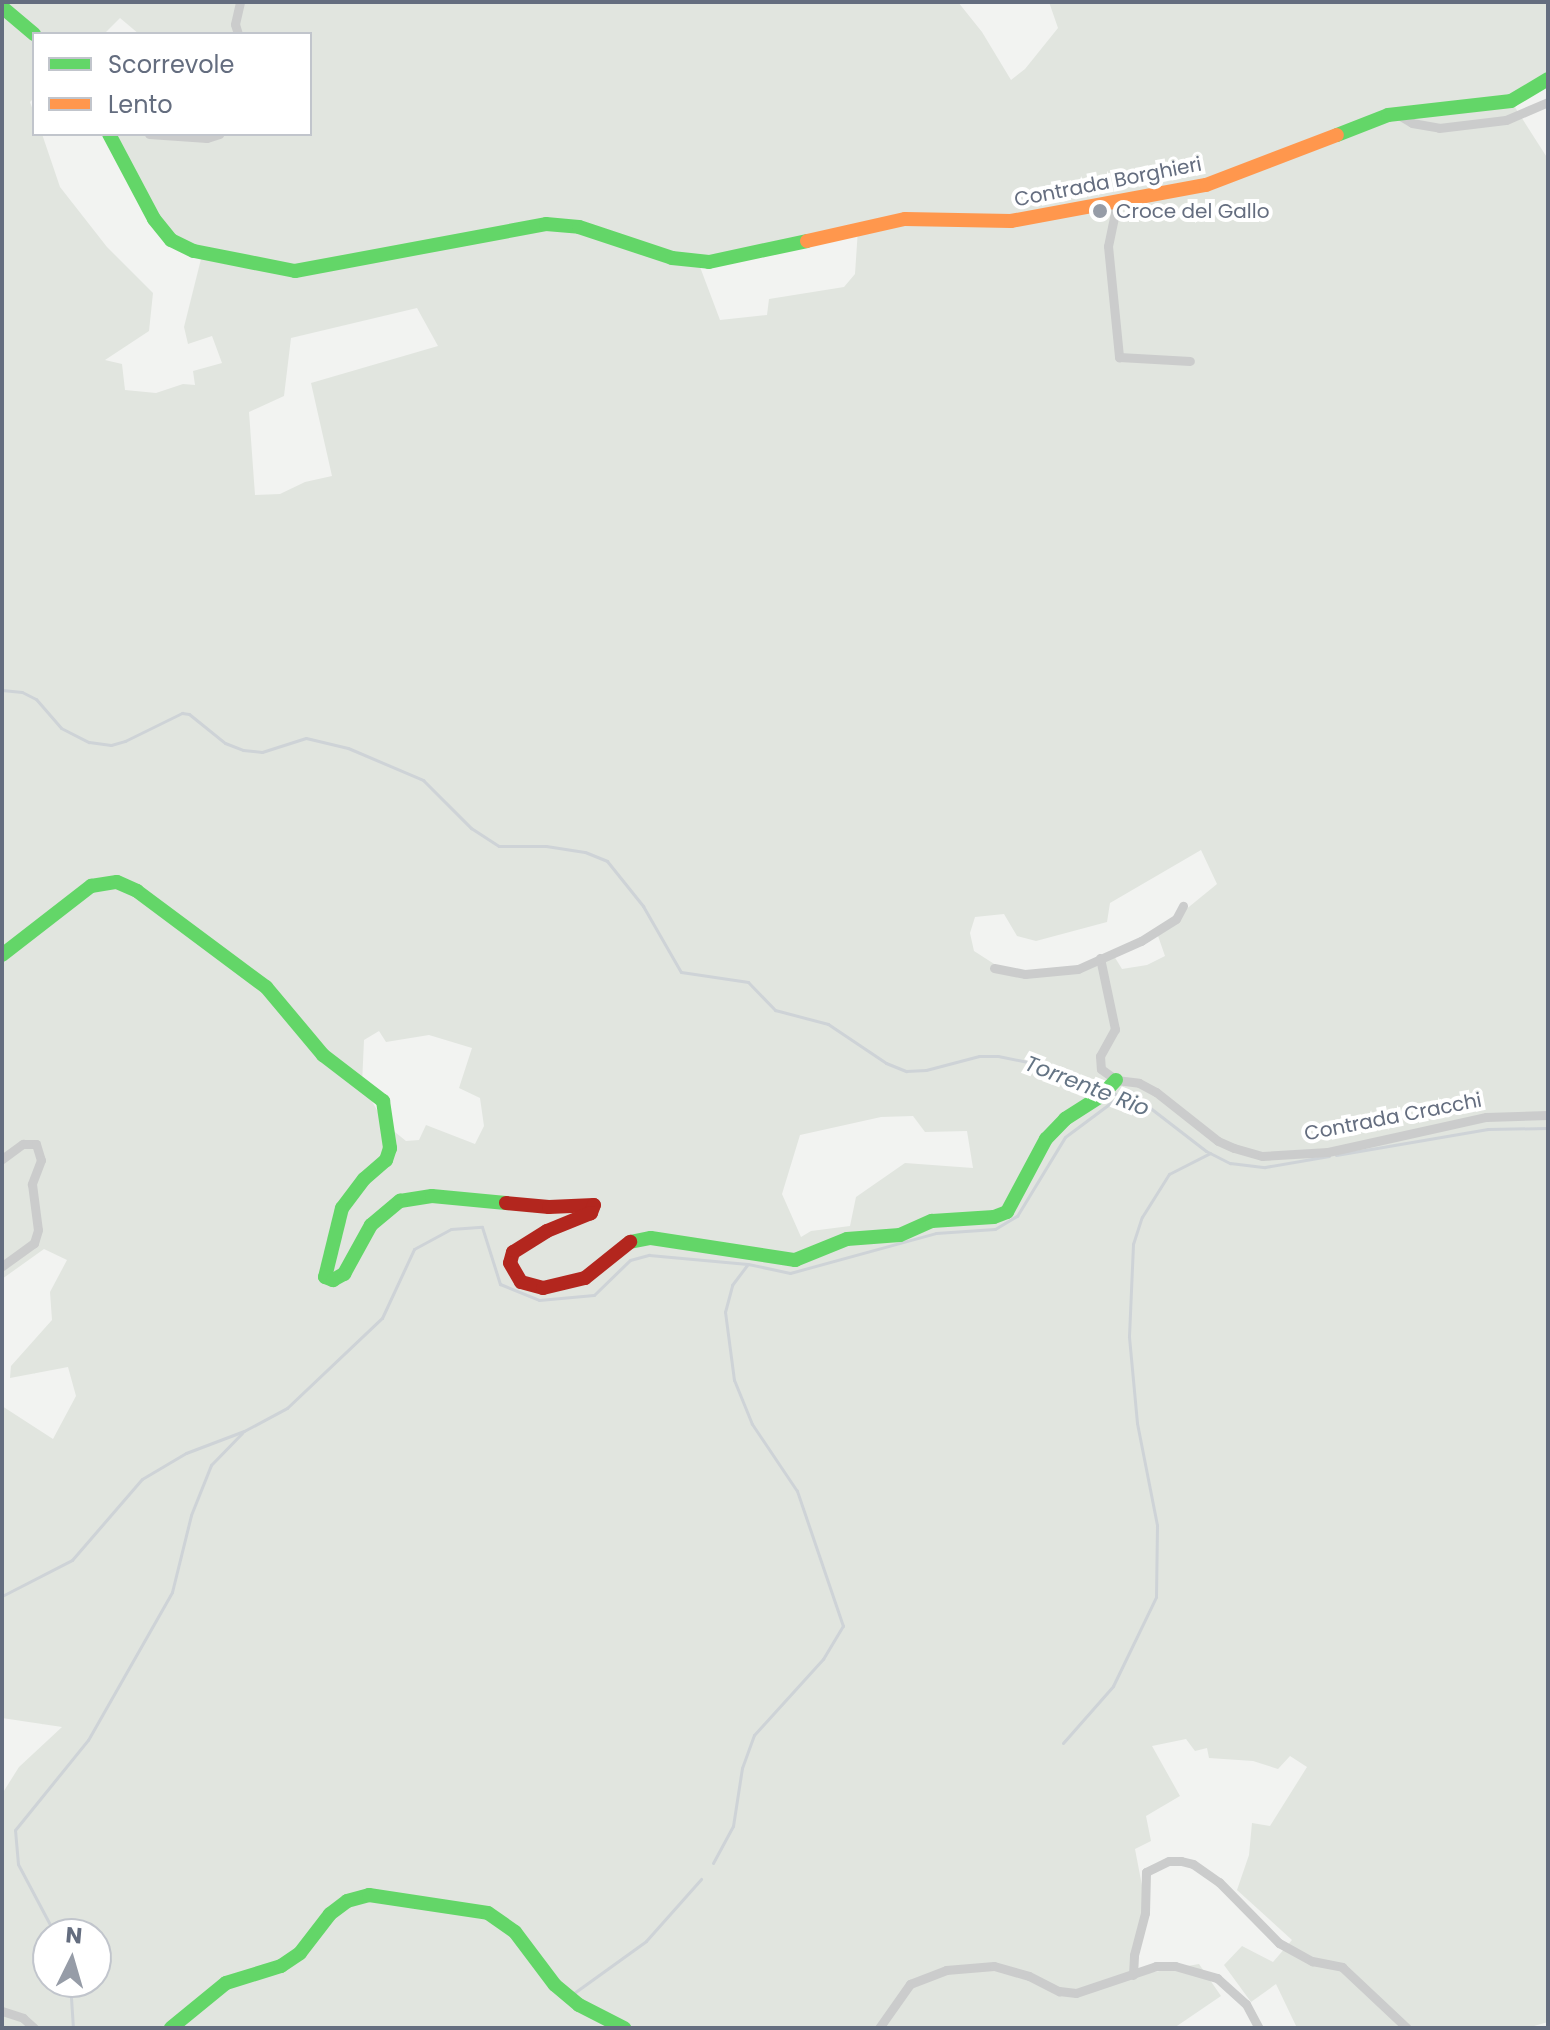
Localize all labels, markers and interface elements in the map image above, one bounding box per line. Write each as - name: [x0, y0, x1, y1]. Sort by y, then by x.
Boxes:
- legend: [32, 32, 312, 136]
- text: Scorrevole: [108, 48, 234, 81]
- text: Lento: [108, 88, 173, 121]
- street label: Contrada Borghieri: [1012, 152, 1204, 212]
- place label: Croce del Gallo: [1116, 199, 1269, 223]
- marker: Croce del Gallo: [1091, 202, 1109, 220]
- water label: Torrente Rio: [1021, 1050, 1153, 1122]
- street label: Contrada Cracchi: [1302, 1088, 1484, 1146]
- north arrow: [32, 1918, 112, 1998]
- text: N: [64, 1919, 84, 1952]

